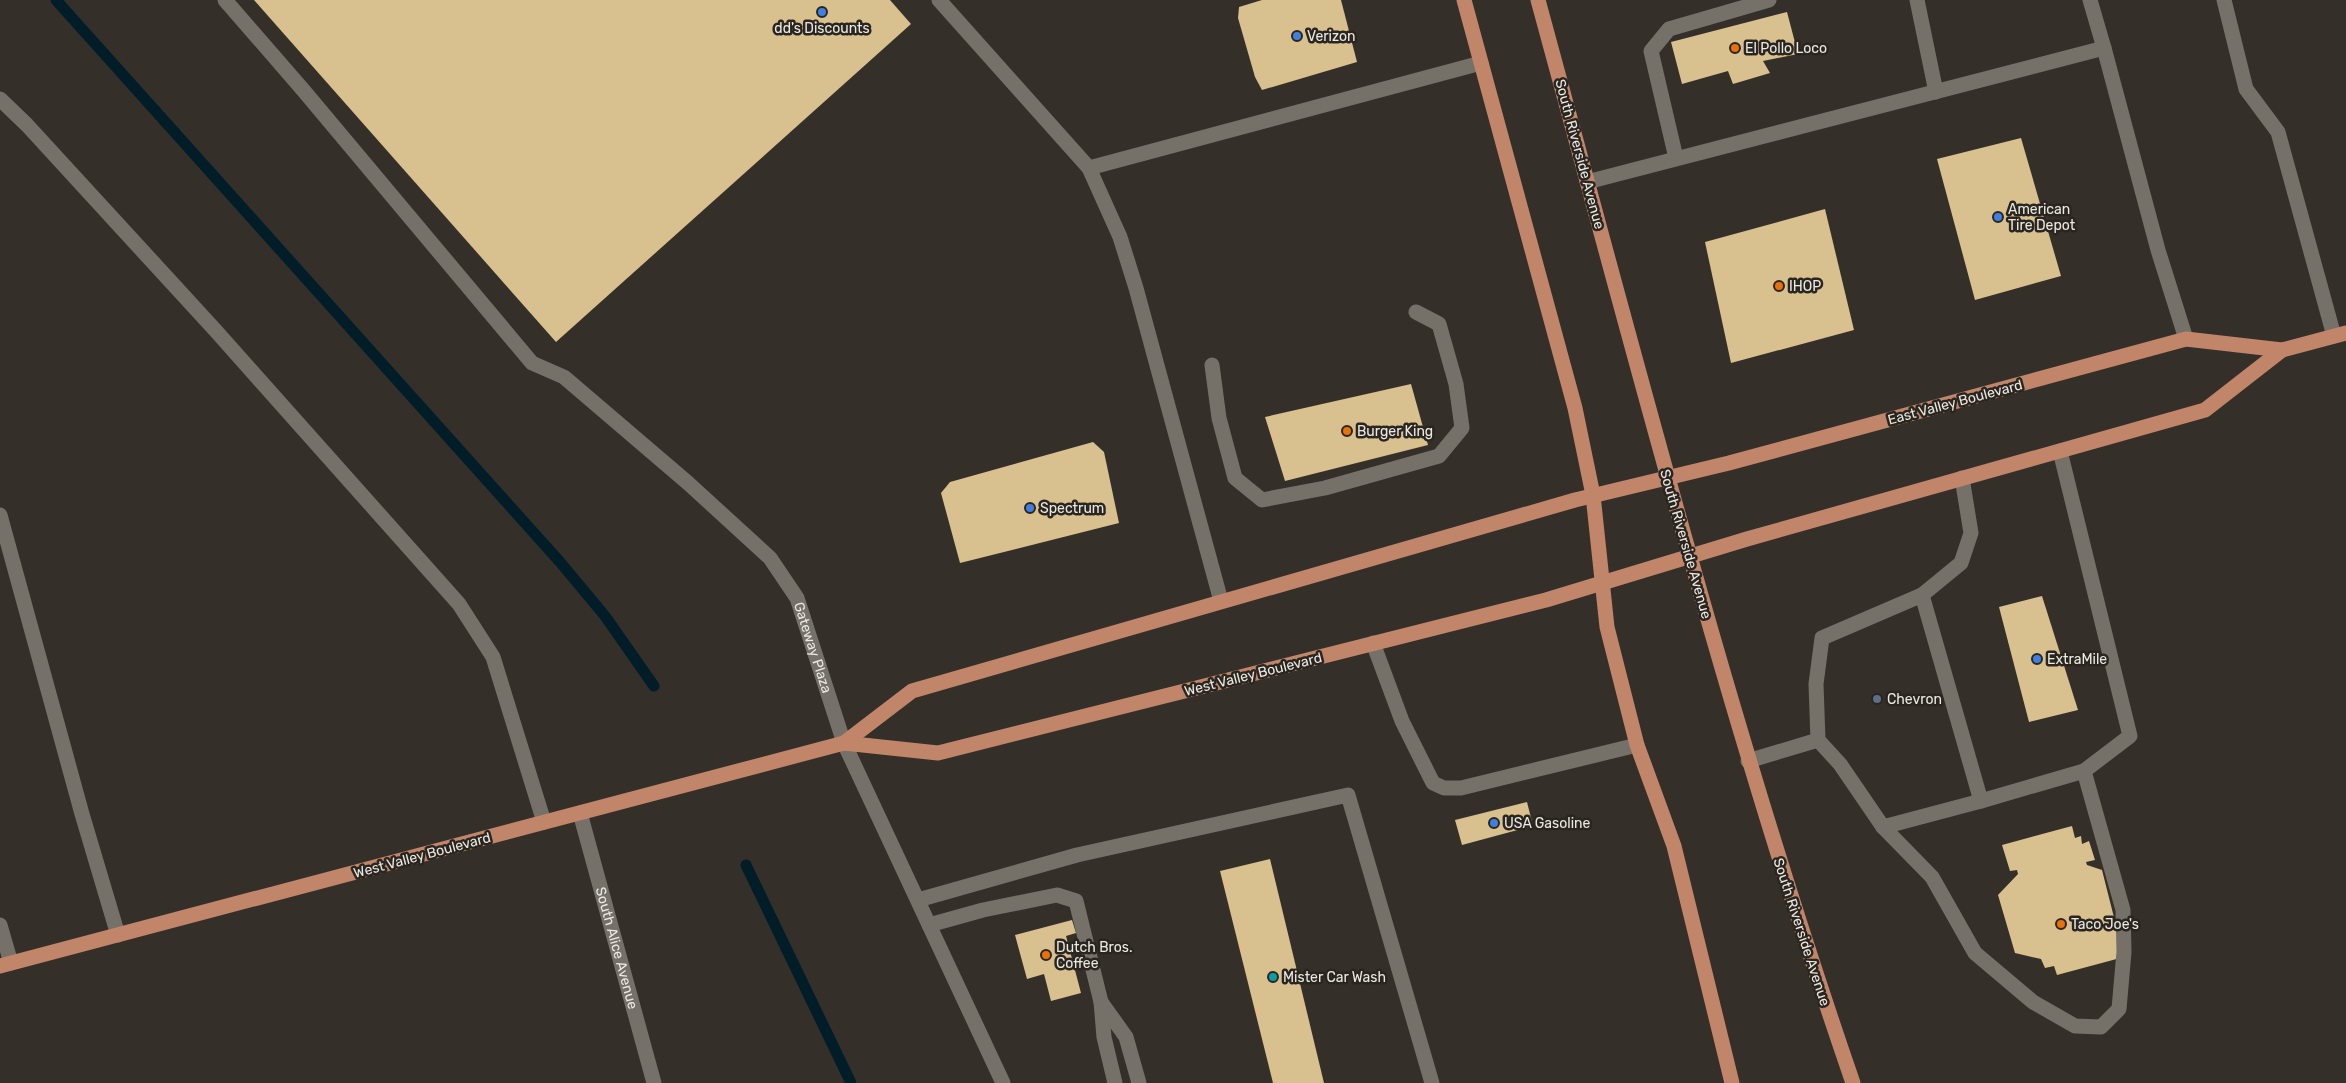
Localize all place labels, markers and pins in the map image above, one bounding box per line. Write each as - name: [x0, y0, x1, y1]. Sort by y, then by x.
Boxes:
- marker: dd's Discounts: [816, 6, 828, 18]
- place label: dd's Discounts: [774, 20, 870, 37]
- place label: Verizon: [1307, 28, 1356, 45]
- marker: Verizon: [1291, 30, 1303, 42]
- place label: El Pollo Loco: [1745, 40, 1827, 57]
- marker: El Pollo Loco: [1729, 42, 1741, 54]
- place label: American Tire Depot: [2008, 201, 2076, 234]
- marker: American Tire Depot: [1992, 211, 2004, 223]
- place label: IHOP: [1789, 278, 1821, 295]
- marker: IHOP: [1773, 280, 1785, 292]
- place label: Burger King: [1357, 423, 1433, 440]
- marker: Burger King: [1341, 425, 1353, 437]
- place label: Spectrum: [1040, 500, 1104, 517]
- marker: Spectrum: [1024, 502, 1036, 514]
- place label: ExtraMile: [2047, 651, 2107, 668]
- marker: ExtraMile: [2031, 653, 2043, 665]
- place label: Chevron: [1887, 691, 1942, 708]
- marker: Chevron: [1871, 693, 1883, 705]
- place label: USA Gasoline: [1504, 815, 1591, 832]
- marker: USA Gasoline: [1488, 817, 1500, 829]
- place label: Taco Joe's: [2071, 916, 2139, 933]
- marker: Taco Joe's: [2055, 918, 2067, 930]
- place label: Dutch Bros. Coffee: [1056, 939, 1132, 972]
- marker: Dutch Bros. Coffee: [1040, 949, 1052, 961]
- place label: Mister Car Wash: [1283, 969, 1386, 986]
- marker: Mister Car Wash: [1267, 971, 1279, 983]

